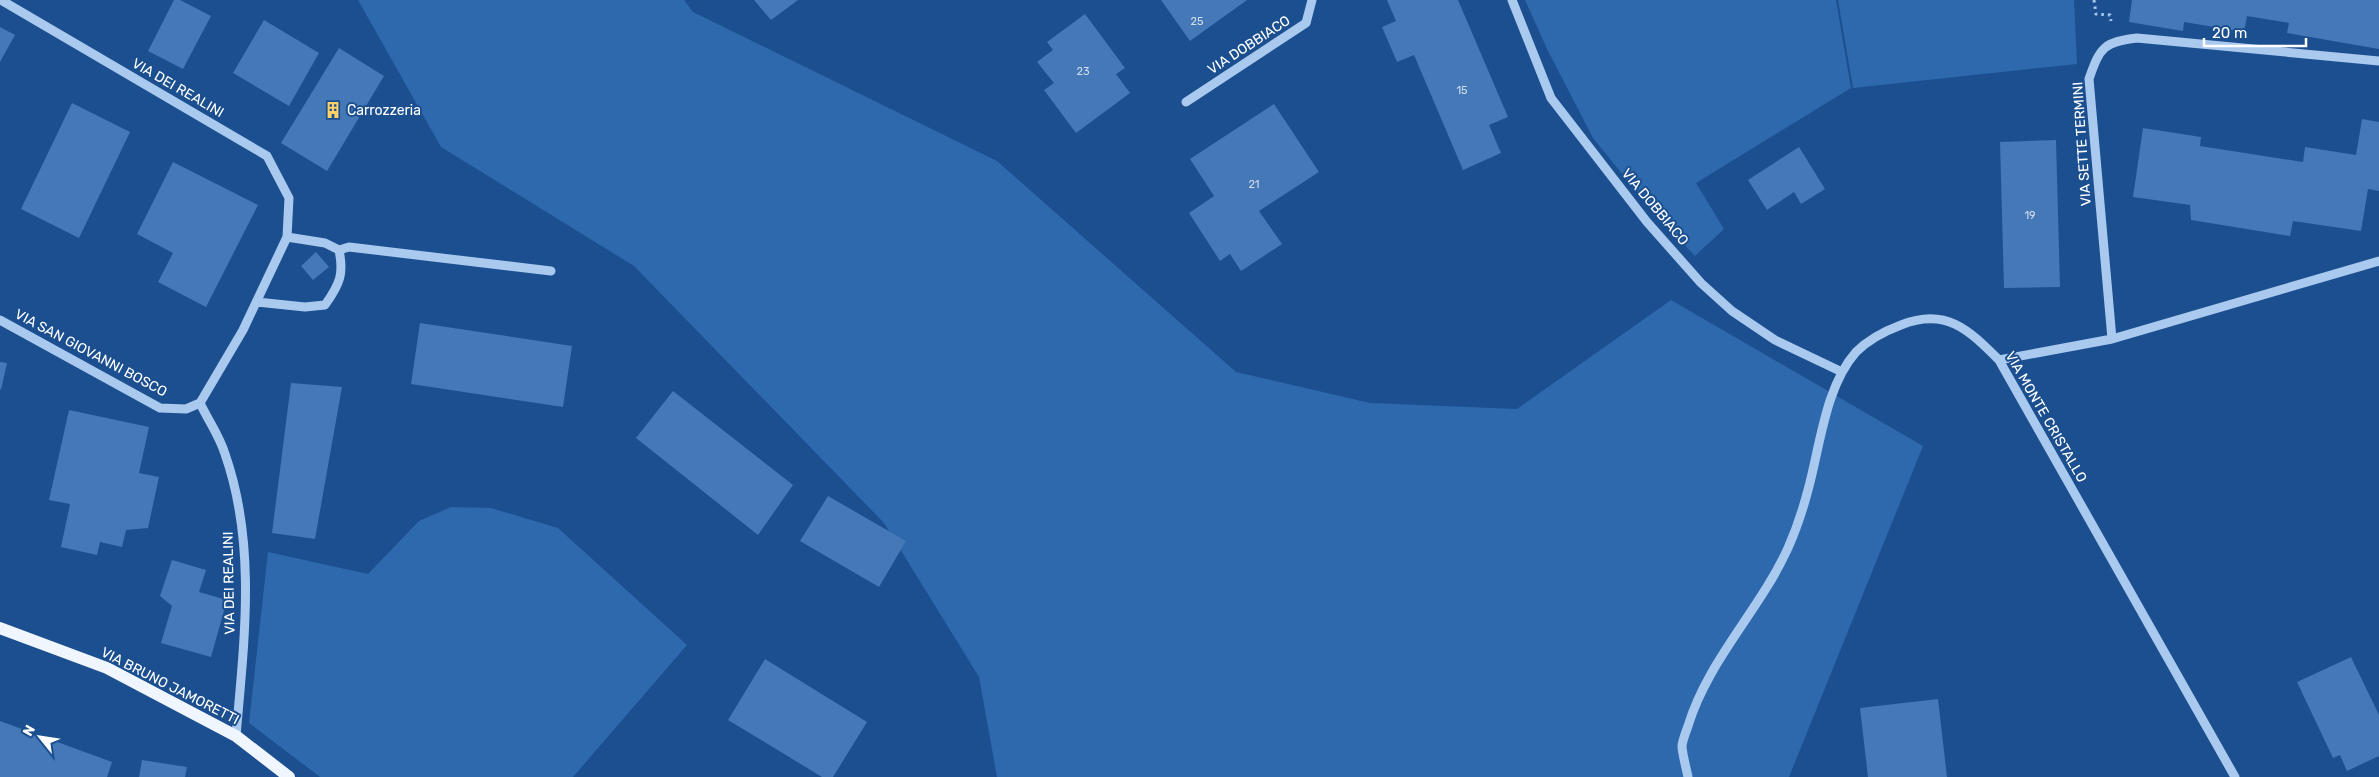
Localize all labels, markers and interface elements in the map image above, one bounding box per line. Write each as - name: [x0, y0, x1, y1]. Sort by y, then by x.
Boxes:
- street label: VIA DOBBIACO: [1204, 12, 1294, 78]
- house number: 25: [1191, 15, 1204, 28]
- scale bar: [2204, 15, 2306, 47]
- text: 20 m: [2212, 24, 2247, 42]
- street label: VIA DEI REALINI: [129, 55, 227, 121]
- house number: 23: [1076, 65, 1090, 78]
- street label: VIA SETTE TERMINI: [2069, 81, 2095, 207]
- house number: 15: [1456, 84, 1468, 97]
- building icon: Carrozzeria: [323, 100, 343, 120]
- place label: Carrozzeria: [347, 102, 421, 119]
- street label: VIA DOBBIACO: [1618, 165, 1692, 249]
- house number: 21: [1248, 178, 1260, 191]
- house number: 19: [2024, 209, 2036, 222]
- street label: VIA SAN GIOVANNI BOSCO: [12, 306, 170, 400]
- street label: VIA MONTE CRISTALLO: [2002, 349, 2090, 485]
- street label: VIA DEI REALINI: [220, 531, 238, 635]
- street label: VIA BRUNO JAMORETTI: [98, 644, 242, 728]
- north arrow: [15, 712, 65, 762]
- text: N: [19, 722, 39, 739]

